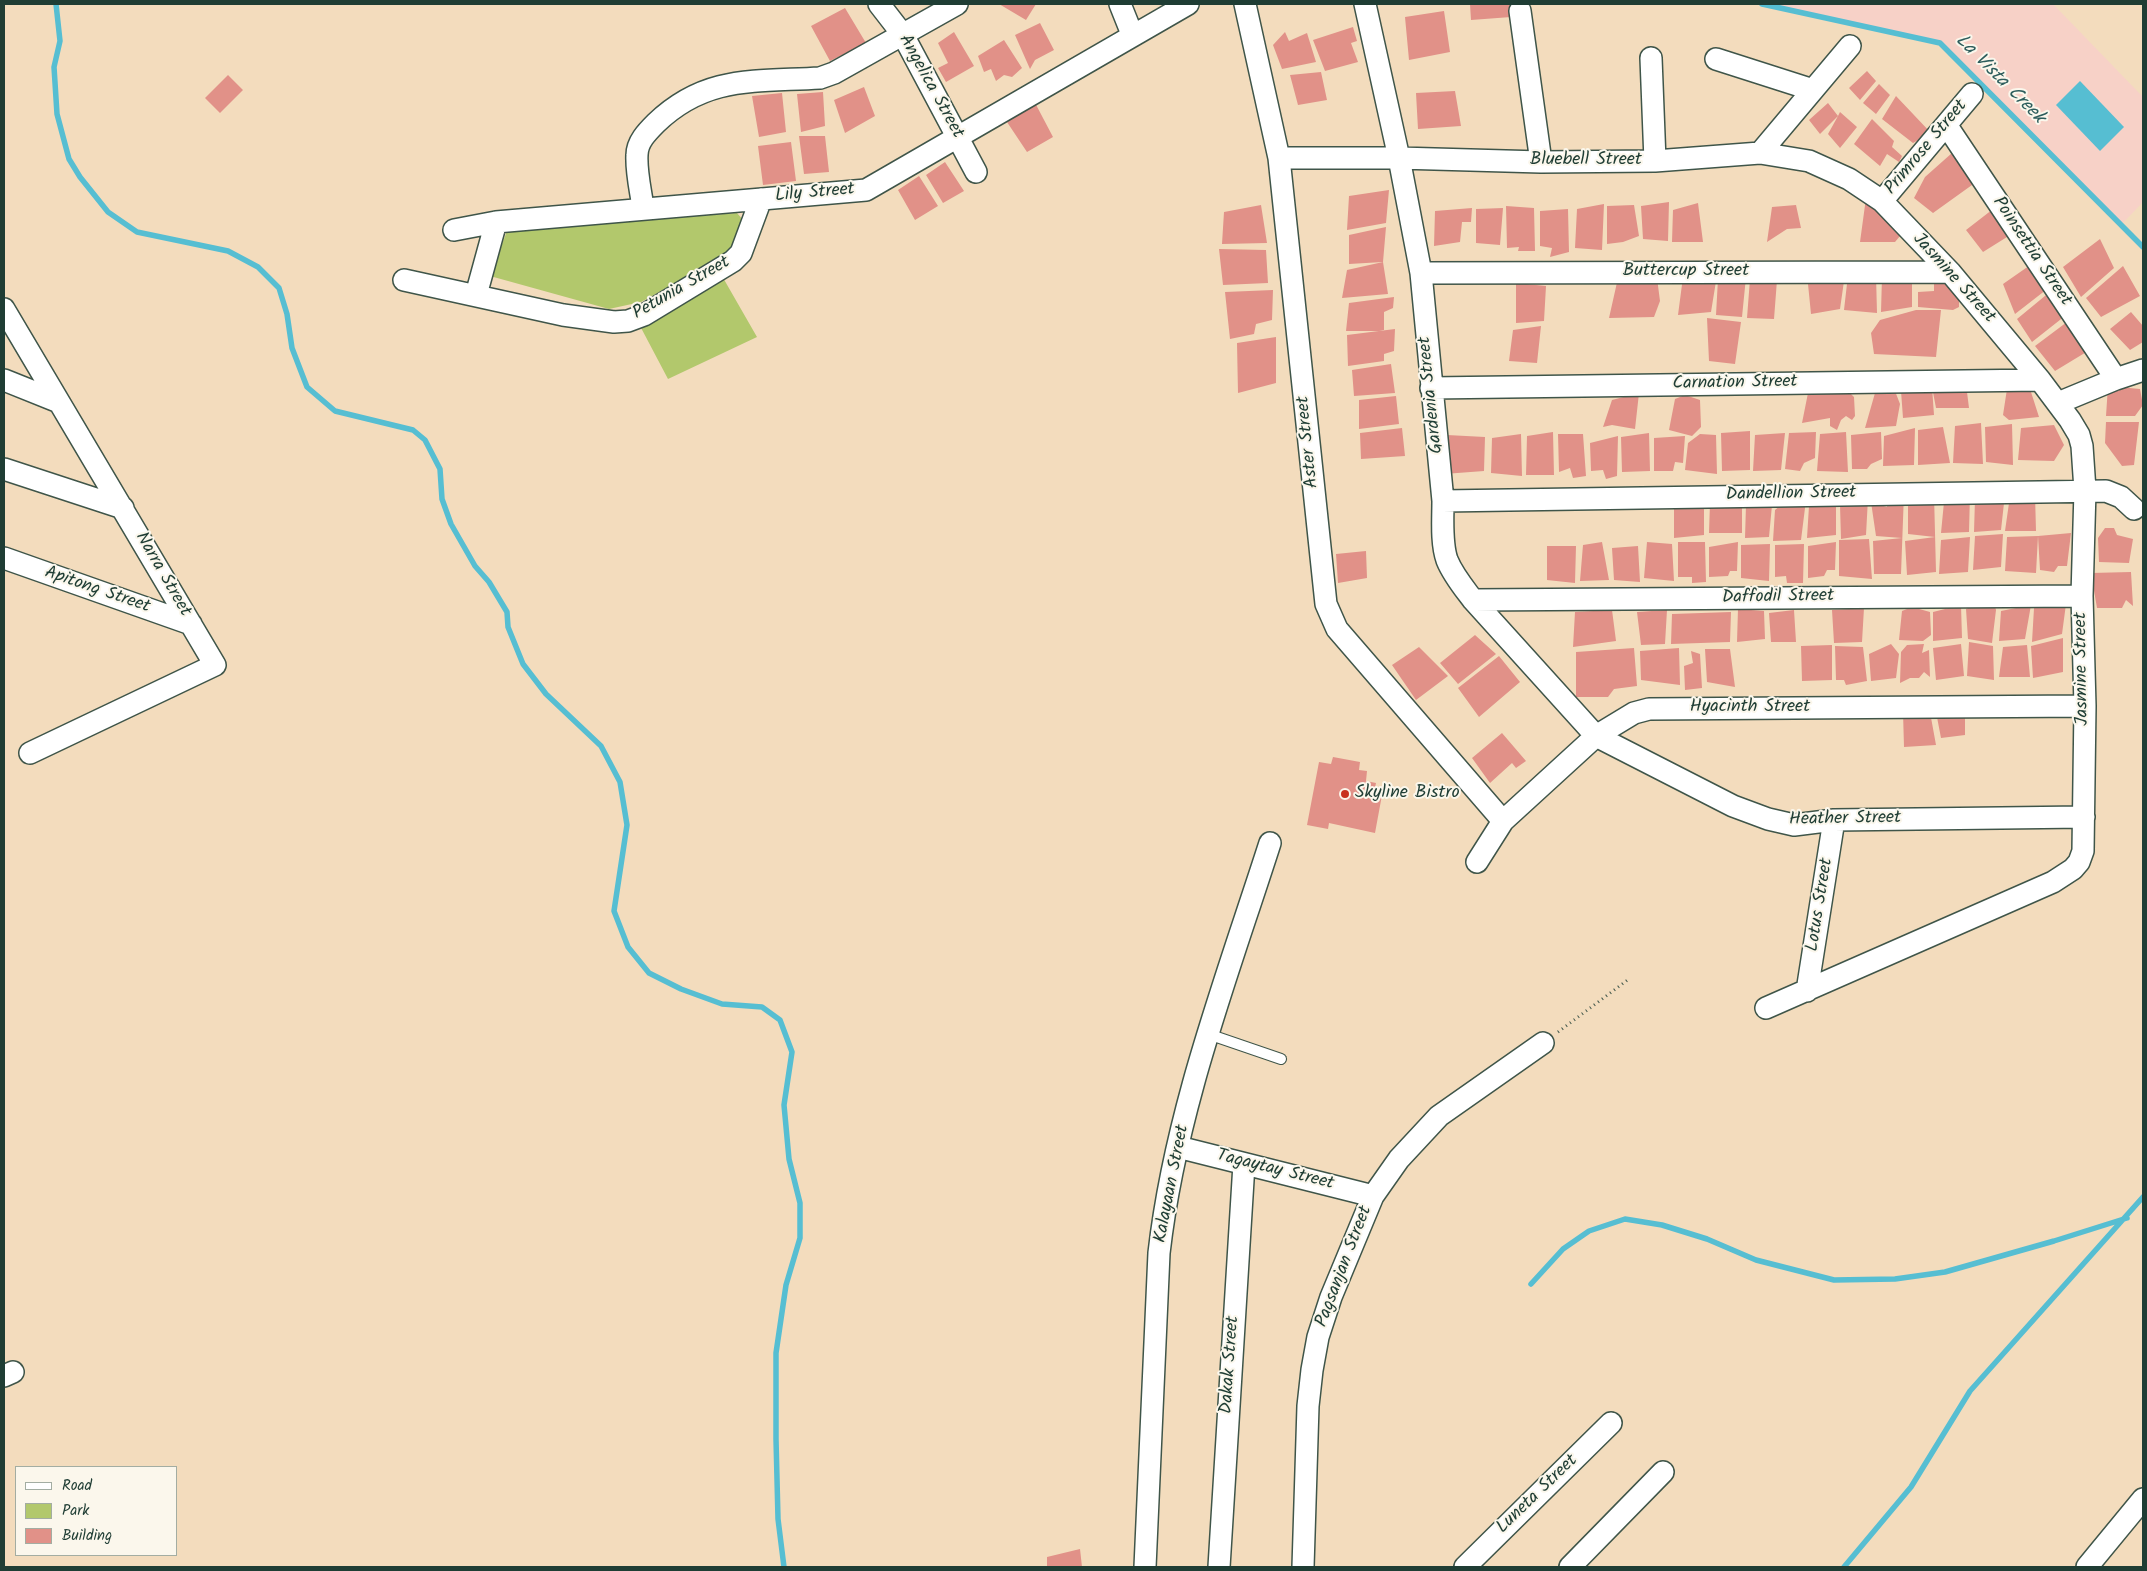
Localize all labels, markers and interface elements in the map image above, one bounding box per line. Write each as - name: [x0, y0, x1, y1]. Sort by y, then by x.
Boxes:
- street label: Angelica Street: [893, 31, 967, 143]
- water label: La Vista Creek: [1950, 31, 2048, 129]
- street label: Primrose Street: [1881, 96, 1973, 200]
- street label: Bluebell Street: [1530, 150, 1642, 172]
- street label: Lily Street: [774, 180, 856, 208]
- street label: Poinsettia Street: [1987, 193, 2075, 311]
- street label: Jasmine Street: [1907, 230, 1999, 328]
- street label: Petunia Street: [630, 252, 734, 326]
- street label: Buttercup Street: [1623, 261, 1749, 283]
- street label: Gardenia Street: [1415, 335, 1449, 455]
- street label: Carnation Street: [1672, 372, 1798, 396]
- street label: Aster Street: [1293, 395, 1325, 489]
- street label: Dandellion Street: [1726, 483, 1856, 507]
- street label: Narra Street: [129, 529, 195, 621]
- street label: Apitong Street: [41, 563, 153, 619]
- street label: Daffodil Street: [1722, 586, 1834, 610]
- street label: Jasmine Street: [2071, 612, 2095, 726]
- street label: Hyacinth Street: [1690, 697, 1810, 719]
- place label: Skyline Bistro: [1355, 783, 1460, 805]
- marker: Skyline Bistro: [1339, 788, 1351, 800]
- street label: Heather Street: [1789, 808, 1901, 832]
- street label: Lotus Street: [1803, 857, 1839, 953]
- street label: Kalayaan Street: [1151, 1123, 1195, 1245]
- street label: Tagaytay Street: [1214, 1146, 1336, 1196]
- street label: Pagsanjan Street: [1312, 1203, 1378, 1331]
- street label: Dakak Street: [1217, 1315, 1245, 1415]
- street label: Luneta Street: [1493, 1451, 1583, 1539]
- legend: [15, 1466, 178, 1556]
- text: Road: [62, 1474, 92, 1498]
- text: Park: [62, 1499, 89, 1523]
- text: Building: [62, 1524, 112, 1548]

